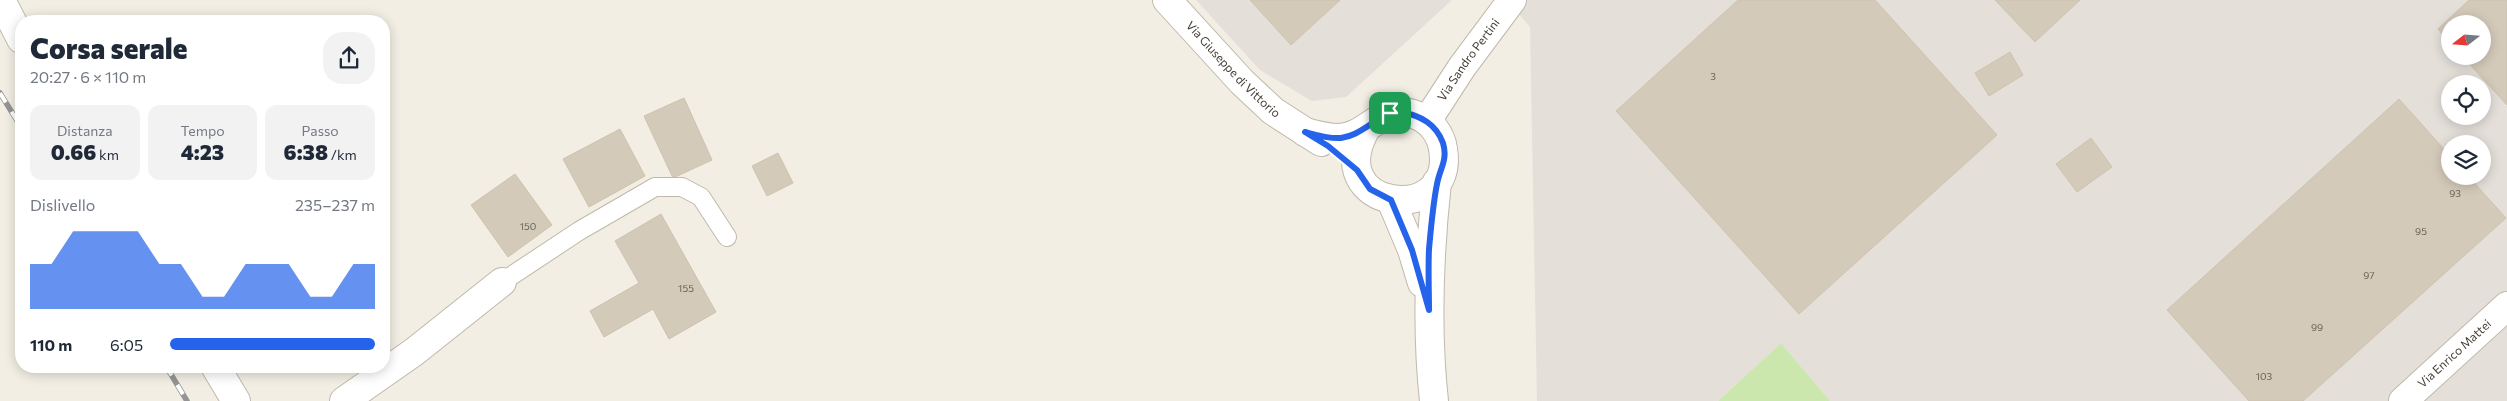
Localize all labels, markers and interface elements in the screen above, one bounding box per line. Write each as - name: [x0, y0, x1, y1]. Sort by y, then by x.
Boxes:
- street label: Via Sandro Pertini: [1434, 15, 1502, 103]
- north arrow: [2441, 15, 2491, 65]
- map controls: [2441, 15, 2491, 185]
- street label: Via Giuseppe di Vittorio: [1184, 18, 1283, 120]
- text: Corsa serale: [30, 31, 187, 65]
- button: share: [323, 32, 375, 84]
- text: 20:27 · 6 × 110 m: [30, 67, 146, 86]
- house number: 3: [1710, 70, 1716, 82]
- button: locate: [2441, 75, 2491, 125]
- pin: [1369, 92, 1411, 134]
- icon: arrive: [1376, 99, 1404, 127]
- text: Distanza: [57, 122, 113, 139]
- text: Tempo: [180, 122, 225, 139]
- text: Passo: [302, 122, 339, 139]
- button: layers: [2441, 135, 2491, 185]
- text: 0.66: [51, 139, 96, 164]
- text: 4:23: [181, 139, 224, 164]
- text: 6:38: [284, 139, 328, 164]
- text: km: [96, 146, 119, 163]
- text: /km: [328, 146, 357, 163]
- house number: 93: [2449, 187, 2461, 199]
- text: Dislivello: [30, 195, 95, 214]
- text: 235–237 m: [295, 195, 375, 214]
- house number: 150: [520, 220, 536, 232]
- house number: 95: [2415, 225, 2427, 237]
- house number: 97: [2363, 269, 2375, 281]
- house number: 155: [678, 282, 694, 294]
- street label: Via Enrico Mattei: [2415, 316, 2493, 390]
- house number: 99: [2311, 321, 2323, 333]
- text: 110 m: [30, 335, 72, 354]
- text: 6:05: [110, 335, 143, 354]
- house number: 103: [2256, 370, 2273, 382]

